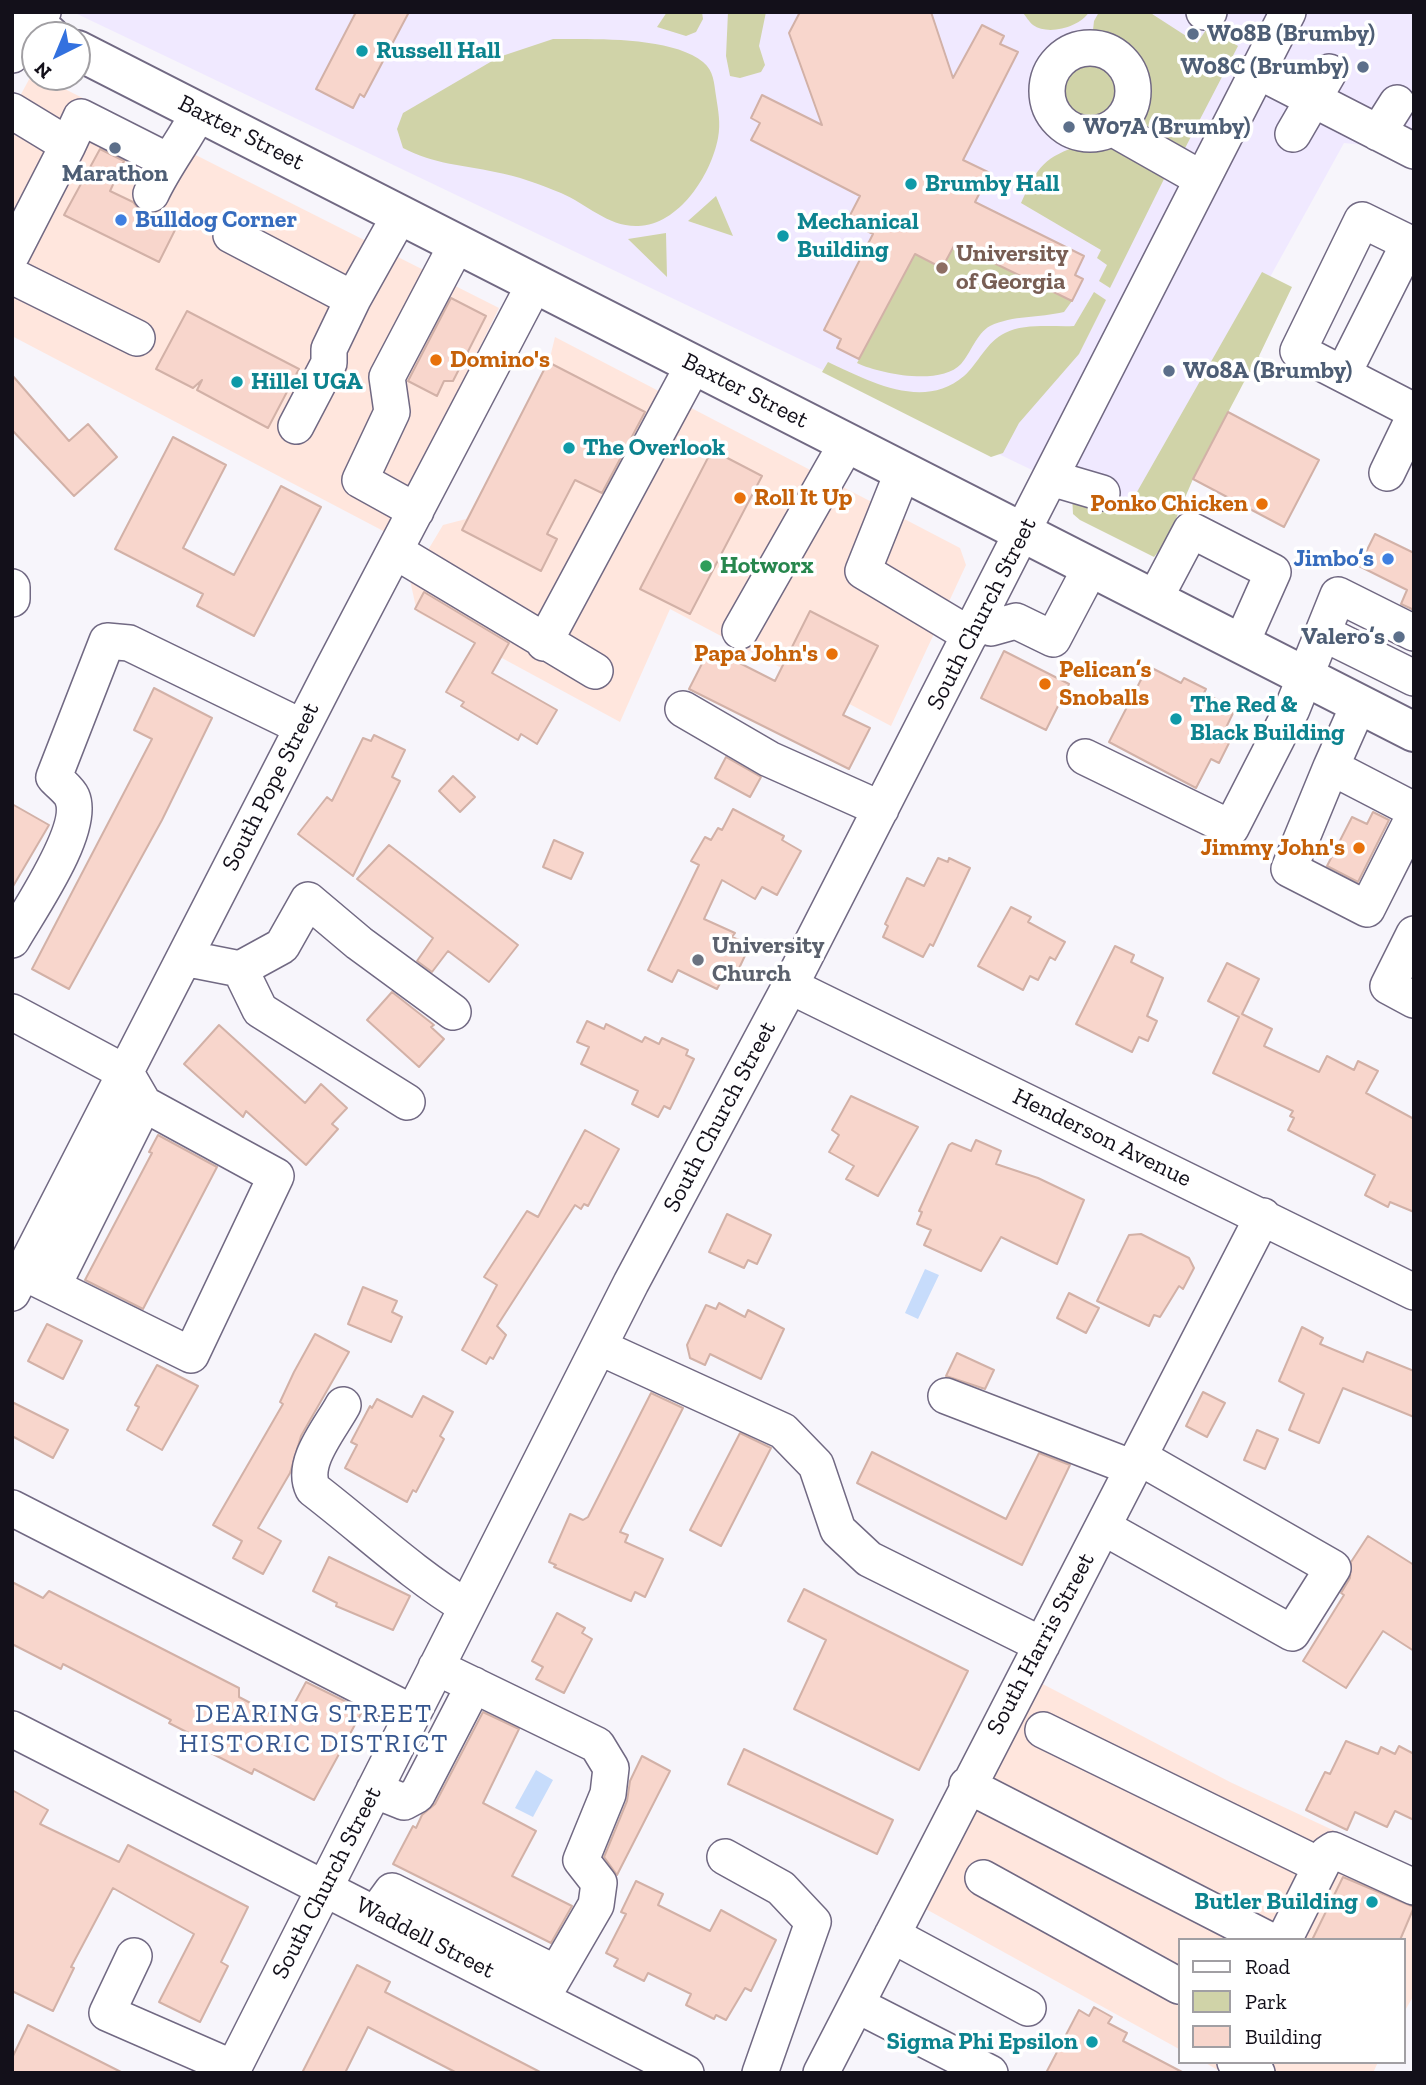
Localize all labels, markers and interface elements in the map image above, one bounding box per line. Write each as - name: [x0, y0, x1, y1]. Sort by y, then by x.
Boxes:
- place label: W08B (Brumby): [1207, 20, 1375, 48]
- north arrow: [21, 21, 91, 91]
- marker: W08B (Brumby): [1185, 26, 1201, 42]
- place label: Russell Hall: [376, 37, 501, 65]
- marker: Russell Hall: [354, 43, 370, 59]
- place label: W08C (Brumby): [1181, 53, 1349, 81]
- text: N: [30, 57, 56, 84]
- marker: W08C (Brumby): [1355, 59, 1371, 75]
- street label: Baxter Street: [173, 89, 309, 177]
- place label: W07A (Brumby): [1083, 113, 1250, 141]
- marker: W07A (Brumby): [1061, 119, 1077, 135]
- marker: Marathon: [107, 140, 123, 156]
- place label: Marathon: [62, 160, 168, 188]
- place label: Brumby Hall: [925, 170, 1059, 198]
- marker: Brumby Hall: [903, 176, 919, 192]
- place label: Bulldog Corner: [135, 206, 297, 234]
- place label: Mechanical Building: [797, 208, 919, 264]
- marker: Bulldog Corner: [113, 212, 129, 228]
- marker: Mechanical Building: [775, 228, 791, 244]
- place label: University of Georgia: [956, 240, 1068, 296]
- marker: University of Georgia: [934, 260, 950, 276]
- place label: Domino's: [450, 346, 550, 374]
- street label: Baxter Street: [677, 347, 813, 435]
- marker: Domino's: [428, 352, 444, 368]
- place label: W08A (Brumby): [1183, 357, 1352, 385]
- marker: W08A (Brumby): [1161, 363, 1177, 379]
- place label: Hillel UGA: [251, 368, 363, 396]
- marker: Hillel UGA: [229, 374, 245, 390]
- place label: The Overlook: [583, 434, 725, 462]
- marker: The Overlook: [561, 440, 577, 456]
- place label: Roll It Up: [754, 484, 852, 512]
- marker: Roll It Up: [732, 490, 748, 506]
- place label: Ponko Chicken: [1090, 490, 1248, 518]
- marker: Ponko Chicken: [1254, 496, 1270, 512]
- street label: South Church Street: [921, 513, 1043, 715]
- place label: Jimbo’s: [1294, 545, 1374, 573]
- marker: Jimbo’s: [1380, 551, 1396, 567]
- place label: Hotworx: [720, 552, 814, 580]
- marker: Hotworx: [698, 558, 714, 574]
- place label: Valero’s: [1301, 623, 1385, 651]
- marker: Valero’s: [1391, 629, 1407, 645]
- place label: Papa John's: [694, 640, 818, 668]
- marker: Papa John's: [824, 646, 840, 662]
- place label: Pelican’s Snoballs: [1059, 656, 1151, 712]
- marker: Pelican’s Snoballs: [1037, 676, 1053, 692]
- place label: The Red & Black Building: [1190, 691, 1345, 747]
- street label: South Pope Street: [216, 698, 326, 876]
- marker: The Red & Black Building: [1168, 711, 1184, 727]
- place label: Jimmy John's: [1200, 834, 1345, 862]
- marker: Jimmy John's: [1351, 840, 1367, 856]
- place label: University Church: [712, 932, 824, 988]
- marker: University Church: [690, 952, 706, 968]
- street label: South Church Street: [658, 1017, 782, 1217]
- street label: Henderson Avenue: [1008, 1082, 1196, 1194]
- street label: South Harris Street: [981, 1548, 1101, 1740]
- district label: DEARING STREET HISTORIC DISTRICT: [181, 1699, 447, 1760]
- street label: South Church Street: [266, 1782, 388, 1984]
- place label: Butler Building: [1194, 1888, 1358, 1916]
- street label: Waddell Street: [351, 1891, 499, 1985]
- marker: Butler Building: [1364, 1894, 1380, 1910]
- legend: [1178, 1938, 1405, 2064]
- text: Road: [1245, 1954, 1290, 1979]
- text: Park: [1245, 1989, 1287, 2014]
- text: Building: [1245, 2024, 1322, 2049]
- place label: Sigma Phi Epsilon: [886, 2028, 1078, 2056]
- marker: Sigma Phi Epsilon: [1084, 2034, 1100, 2050]

